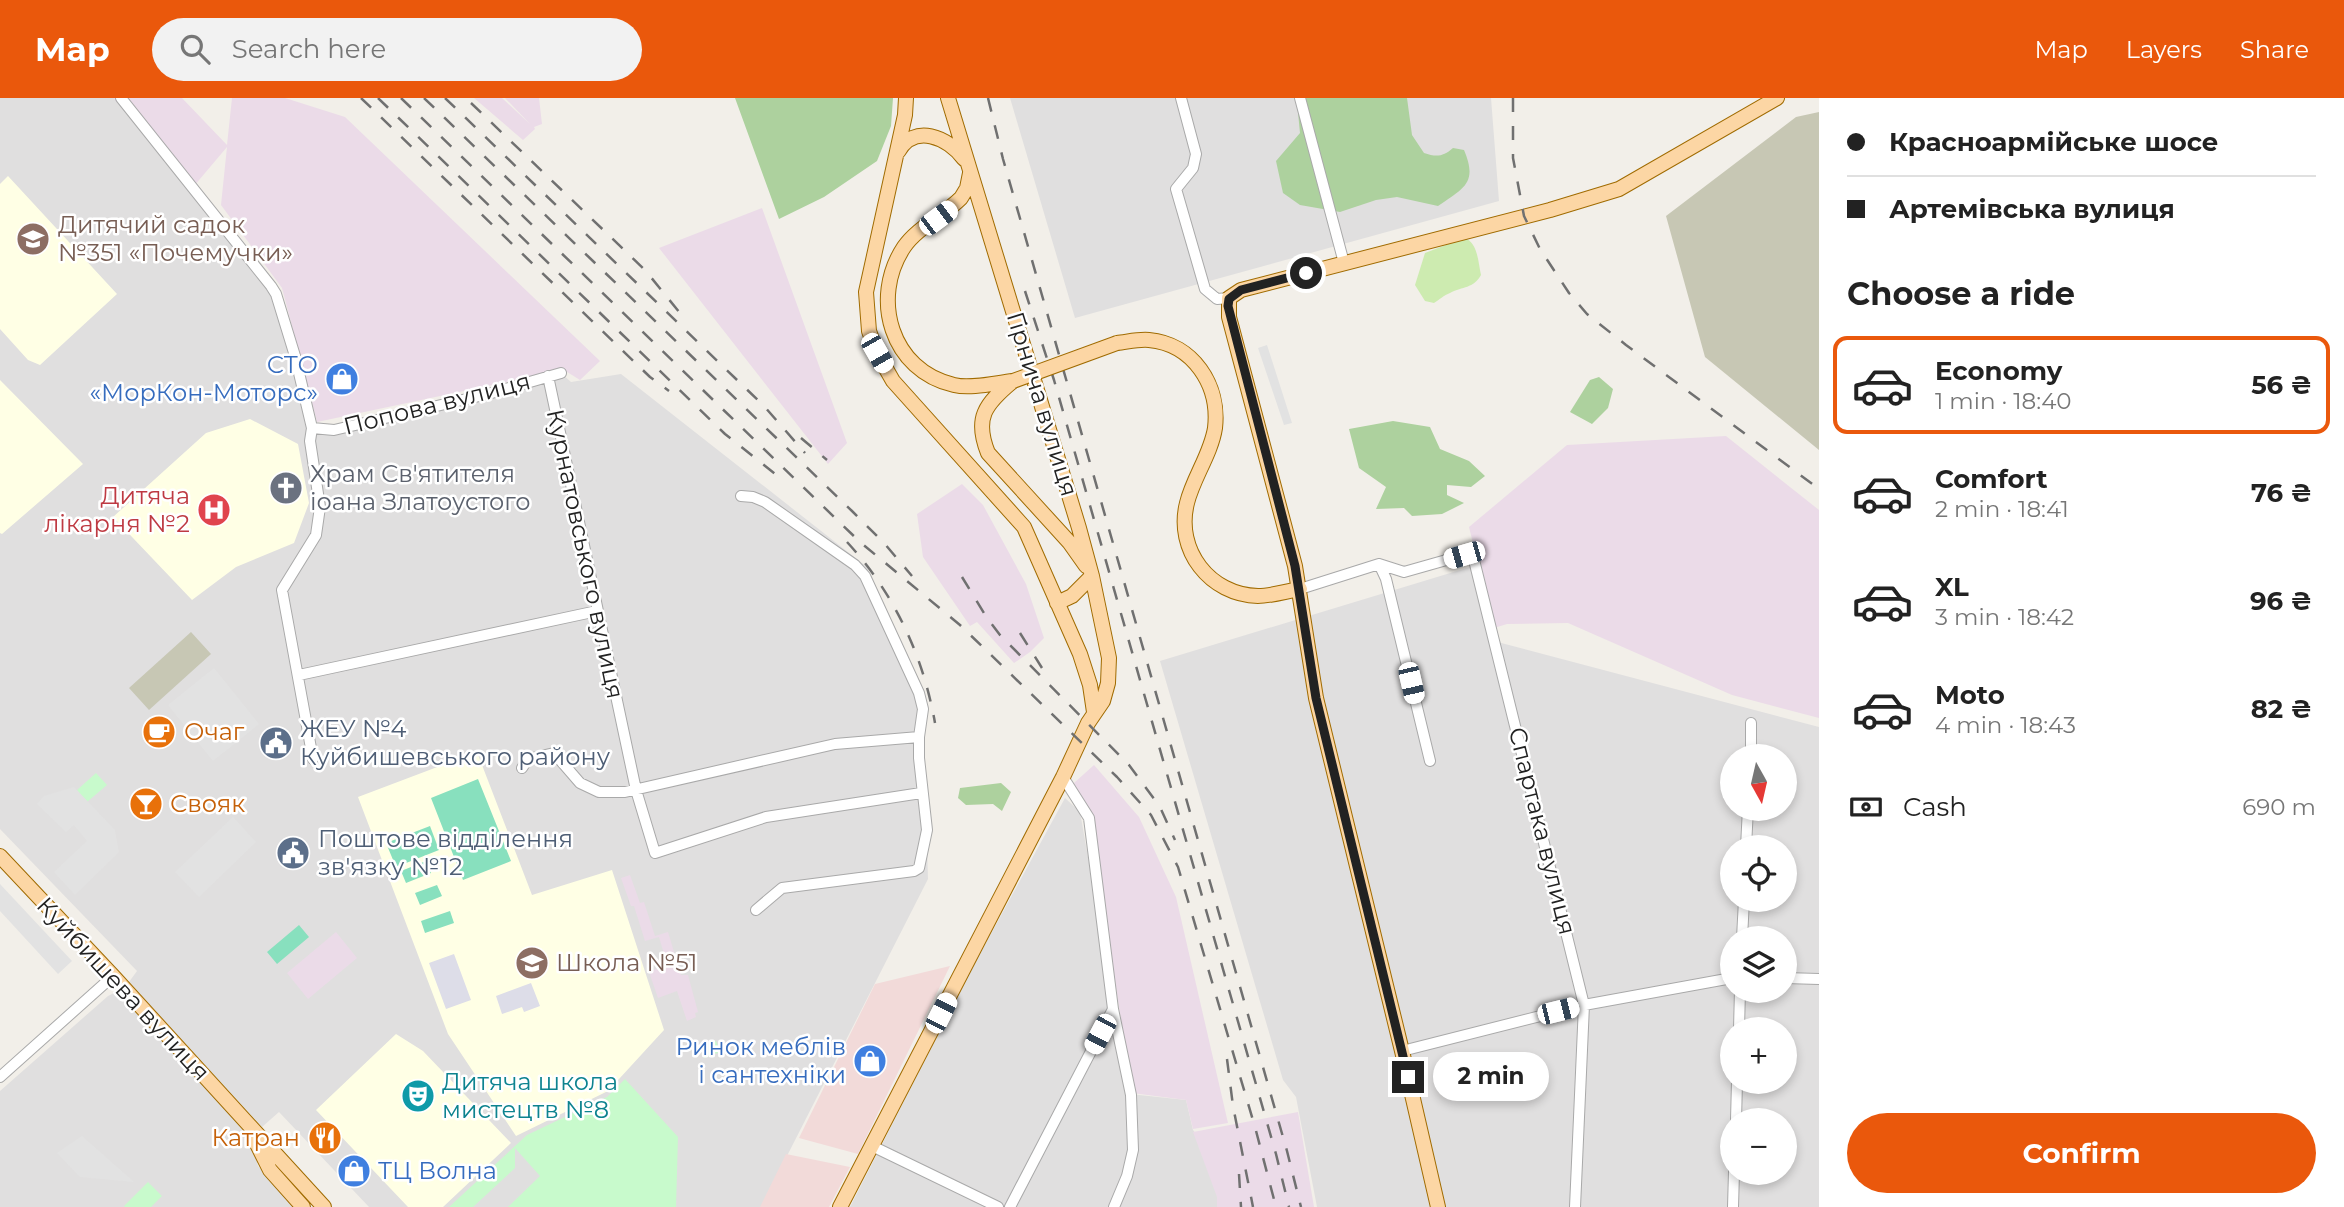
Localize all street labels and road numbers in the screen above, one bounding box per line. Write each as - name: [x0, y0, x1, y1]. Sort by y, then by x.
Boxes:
- street label: Гірнича вулиця: [1001, 308, 1084, 500]
- street label: Попова вулиця: [340, 366, 533, 441]
- street label: Курнатовського вулиця: [541, 407, 630, 701]
- street label: Спартака вулиця: [1503, 724, 1582, 938]
- street label: Куйбишева вулиця: [31, 891, 216, 1087]

